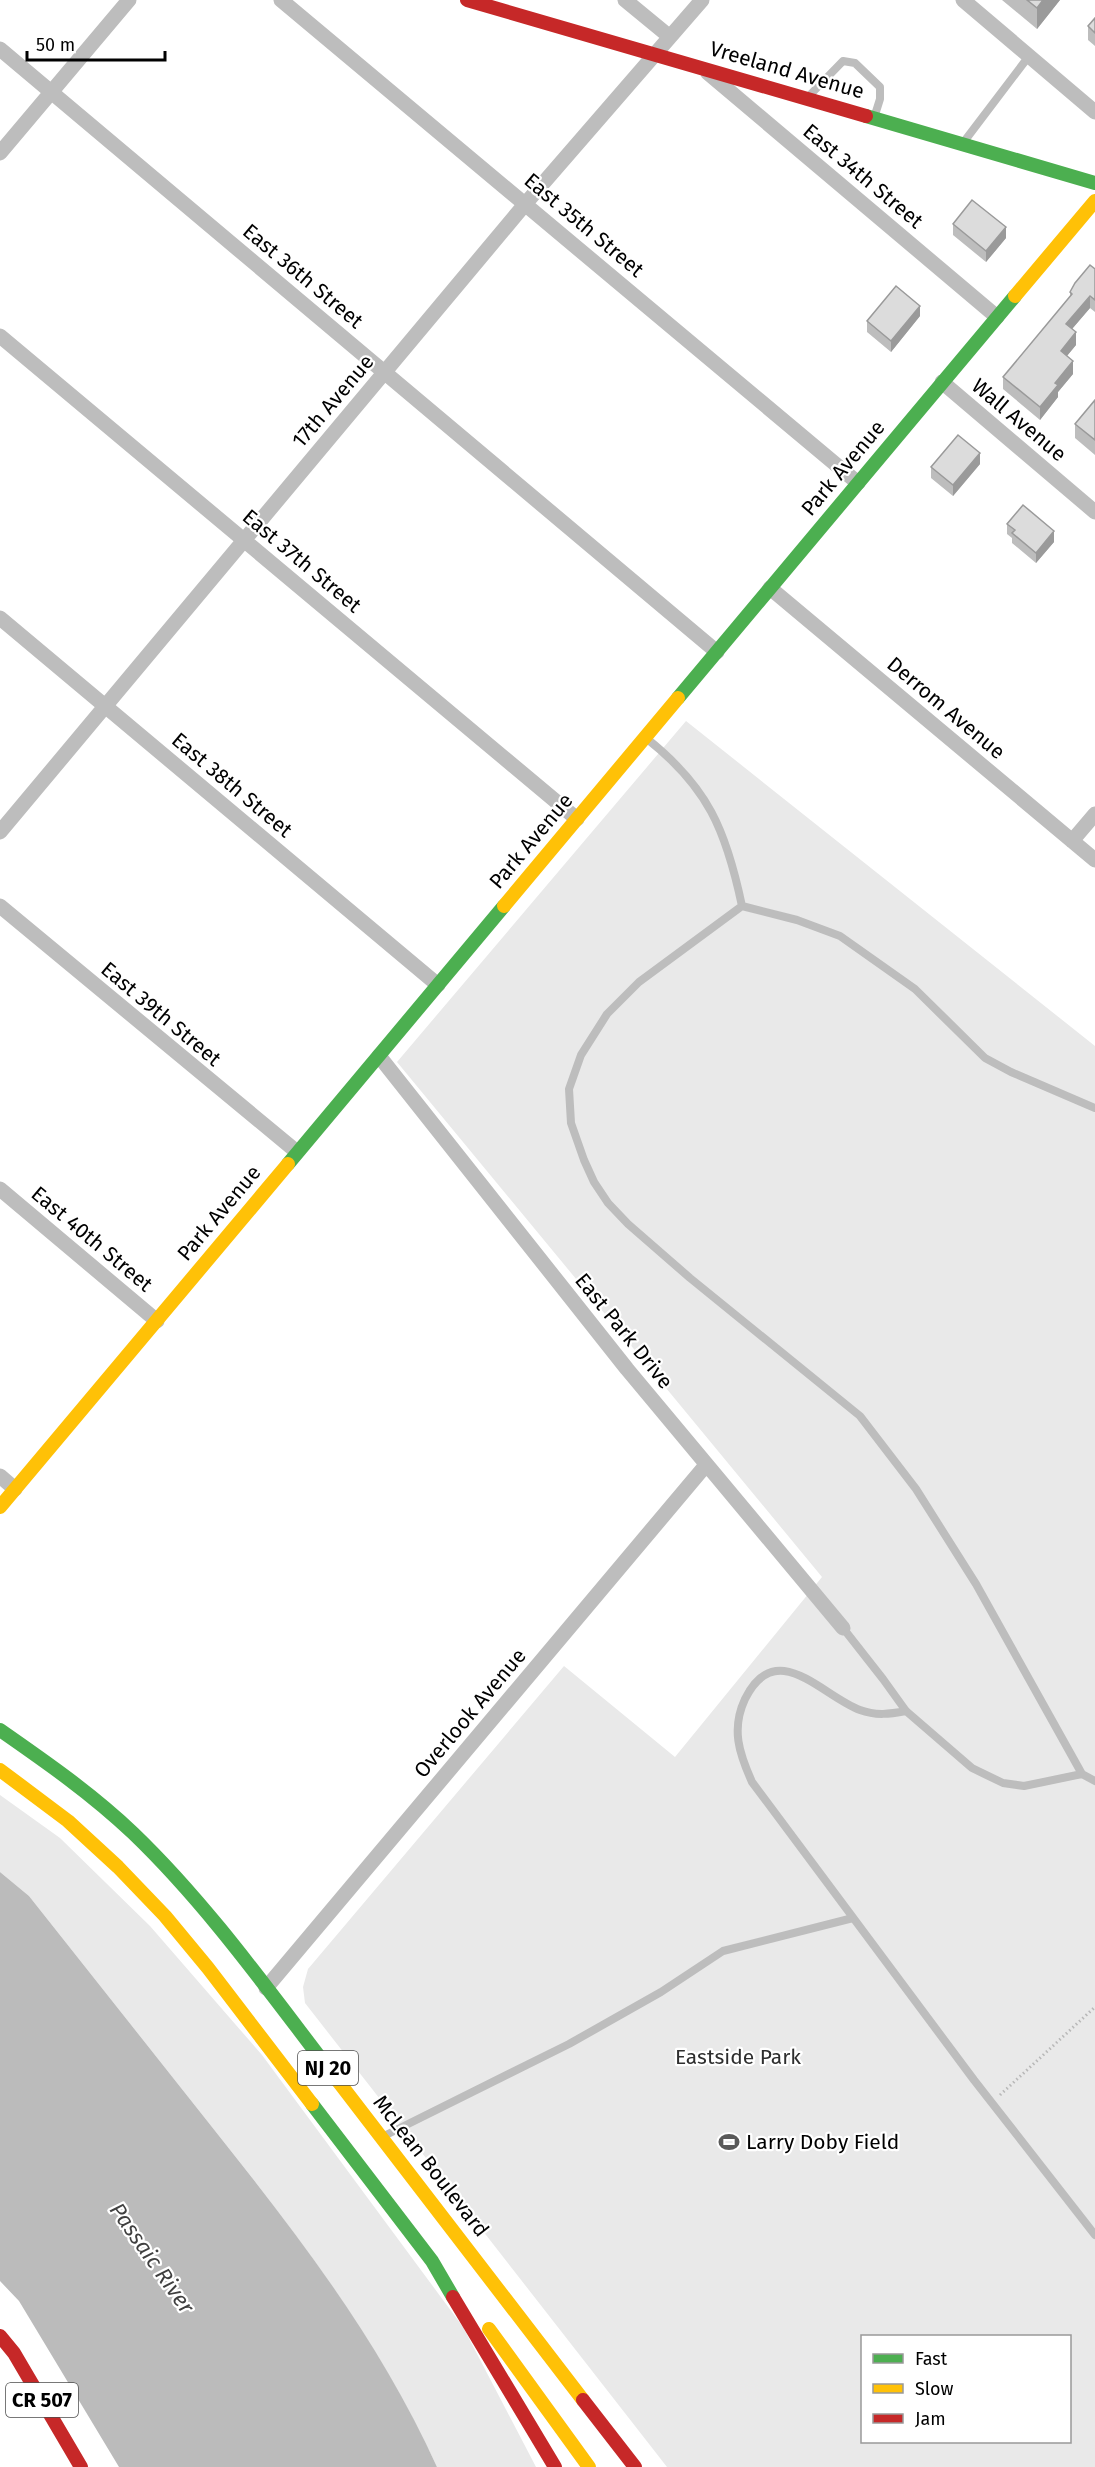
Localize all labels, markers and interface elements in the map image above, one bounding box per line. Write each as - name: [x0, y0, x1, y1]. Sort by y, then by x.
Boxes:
- scale bar: [27, 24, 165, 62]
- text: 50 m: [36, 34, 75, 56]
- street label: Vreeland Avenue: [707, 36, 867, 104]
- street label: East 34th Street: [798, 118, 929, 234]
- street label: East 35th Street: [519, 167, 650, 283]
- street label: East 36th Street: [237, 218, 369, 334]
- street label: 17th Avenue: [287, 349, 379, 453]
- street label: Wall Avenue: [966, 373, 1072, 467]
- street label: Park Avenue: [796, 415, 890, 521]
- street label: East 37th Street: [237, 504, 367, 619]
- street label: Derrom Avenue: [882, 651, 1010, 765]
- street label: East 38th Street: [166, 727, 298, 843]
- street label: Park Avenue: [484, 788, 578, 894]
- street label: East 39th Street: [96, 956, 227, 1072]
- street label: Park Avenue: [172, 1160, 266, 1266]
- street label: East 40th Street: [26, 1181, 158, 1298]
- street label: East Park Drive: [569, 1268, 679, 1394]
- street label: Overlook Avenue: [408, 1643, 532, 1783]
- park label: Eastside Park: [675, 2044, 801, 2070]
- road number: NJ 20: [298, 2051, 358, 2085]
- street label: McLean Boulevard: [368, 2090, 494, 2242]
- place label: Larry Doby Field: [746, 2129, 899, 2155]
- sports icon: Larry Doby Field: [717, 2130, 741, 2154]
- water label: Passaic River: [104, 2197, 200, 2319]
- legend: [861, 2335, 1071, 2443]
- text: Fast: [915, 2348, 948, 2370]
- text: Slow: [915, 2378, 954, 2400]
- road number: CR 507: [6, 2383, 78, 2417]
- text: Jam: [915, 2408, 946, 2430]

